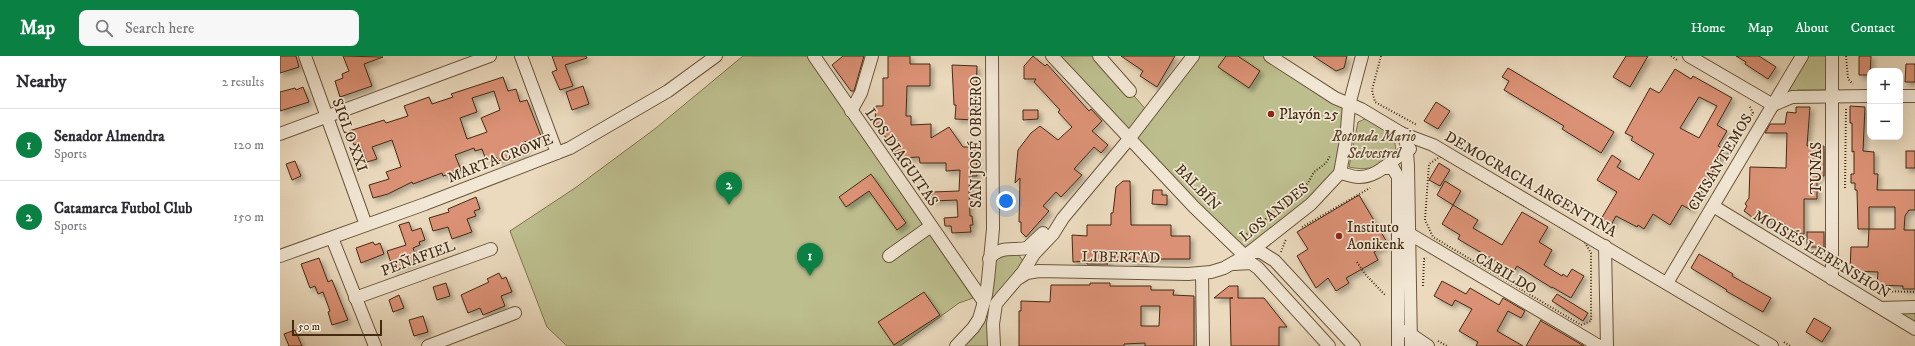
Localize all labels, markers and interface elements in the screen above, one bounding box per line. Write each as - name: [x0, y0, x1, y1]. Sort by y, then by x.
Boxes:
- search box: [79, 10, 359, 46]
- text: Map: [20, 17, 55, 40]
- icon: search: [93, 17, 115, 39]
- text: Search here: [125, 19, 194, 38]
- text: Home: [1691, 19, 1725, 37]
- text: Map: [1747, 19, 1773, 37]
- text: About: [1795, 19, 1829, 37]
- text: Contact: [1851, 19, 1895, 37]
- map controls: [1867, 68, 1903, 140]
- button: +: [1867, 68, 1903, 104]
- text: Nearby: [16, 71, 66, 93]
- text: 2 results: [222, 74, 264, 90]
- street label: SAN JOSÉ OBRERO: [967, 76, 986, 208]
- street label: SIGLO XXI: [327, 96, 372, 175]
- street label: LOS DIAGUITAS: [861, 104, 943, 210]
- button: −: [1867, 104, 1903, 140]
- place label: Playón 25: [1279, 105, 1339, 124]
- marker: Playón 25: [1266, 109, 1276, 119]
- street label: CRISANTEMOS: [1684, 110, 1757, 214]
- text: Senador Almendra: [54, 127, 165, 146]
- park label: Rotonda Mario Selvestrel: [1331, 127, 1416, 163]
- street label: DEMOCRACIA ARGENTINA: [1441, 127, 1621, 242]
- street label: MARTA CROWE: [445, 129, 556, 187]
- text: 1: [27, 137, 31, 153]
- text: 120 m: [233, 137, 264, 153]
- street label: TUNAS: [1807, 142, 1826, 194]
- text: Sports: [54, 146, 87, 162]
- street label: BALBÍN: [1171, 159, 1225, 215]
- pin: 2: [716, 172, 742, 205]
- street label: LOS ANDES: [1236, 179, 1313, 246]
- your location: [996, 191, 1016, 211]
- text: Catamarca Futbol Club: [54, 199, 192, 218]
- street label: MOISÉS LEBENSHON: [1750, 206, 1894, 303]
- text: 2: [26, 209, 32, 225]
- text: 150 m: [233, 209, 264, 225]
- text: Sports: [54, 218, 87, 234]
- place label: Instituto Aonikenk: [1347, 218, 1405, 254]
- marker: Instituto Aonikenk: [1334, 231, 1344, 241]
- street label: PEÑAFIEL: [378, 235, 458, 281]
- pin: 1: [797, 243, 823, 276]
- street label: LIBERTAD: [1081, 247, 1161, 268]
- street label: CABILDO: [1472, 248, 1540, 299]
- scale bar: [292, 318, 382, 337]
- text: 50 m: [298, 320, 320, 334]

